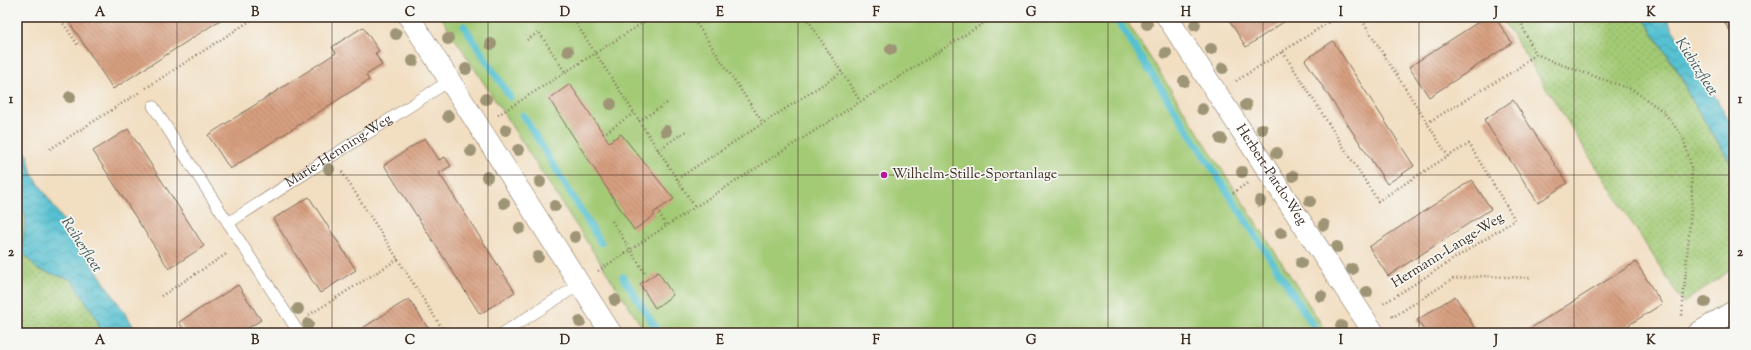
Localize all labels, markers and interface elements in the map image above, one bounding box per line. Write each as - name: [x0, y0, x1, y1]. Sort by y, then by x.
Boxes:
- text: A: [95, 4, 106, 22]
- text: B: [251, 4, 260, 22]
- text: C: [405, 4, 415, 22]
- text: D: [560, 4, 570, 22]
- text: E: [716, 4, 724, 22]
- text: F: [872, 4, 880, 22]
- text: G: [1026, 4, 1037, 22]
- text: H: [1181, 4, 1192, 22]
- text: I: [1339, 4, 1344, 22]
- text: J: [1493, 4, 1498, 22]
- text: K: [1646, 4, 1656, 22]
- water label: Kiebitzfleet: [1669, 34, 1723, 101]
- text: 1: [9, 91, 14, 109]
- text: 1: [1738, 91, 1743, 109]
- street label: Marie-Henning-Weg: [282, 110, 396, 193]
- street label: Herbert-Pardo-Weg: [1230, 121, 1311, 230]
- place label: Wilhelm-Stille-Sportanlage: [892, 165, 1057, 185]
- marker: Wilhelm-Stille-Sportanlage: [879, 170, 889, 180]
- street label: Hermann-Lange-Weg: [1388, 208, 1508, 294]
- water label: Reiherfleet: [55, 213, 107, 277]
- text: 2: [8, 244, 15, 262]
- text: 2: [1737, 244, 1744, 262]
- text: A: [95, 332, 106, 350]
- text: B: [251, 332, 260, 350]
- text: C: [405, 332, 415, 350]
- text: D: [560, 332, 570, 350]
- text: E: [716, 332, 724, 350]
- text: F: [872, 332, 880, 350]
- text: G: [1026, 332, 1037, 350]
- text: H: [1181, 332, 1192, 350]
- text: I: [1339, 332, 1344, 350]
- text: J: [1493, 332, 1498, 350]
- text: K: [1646, 332, 1656, 350]

